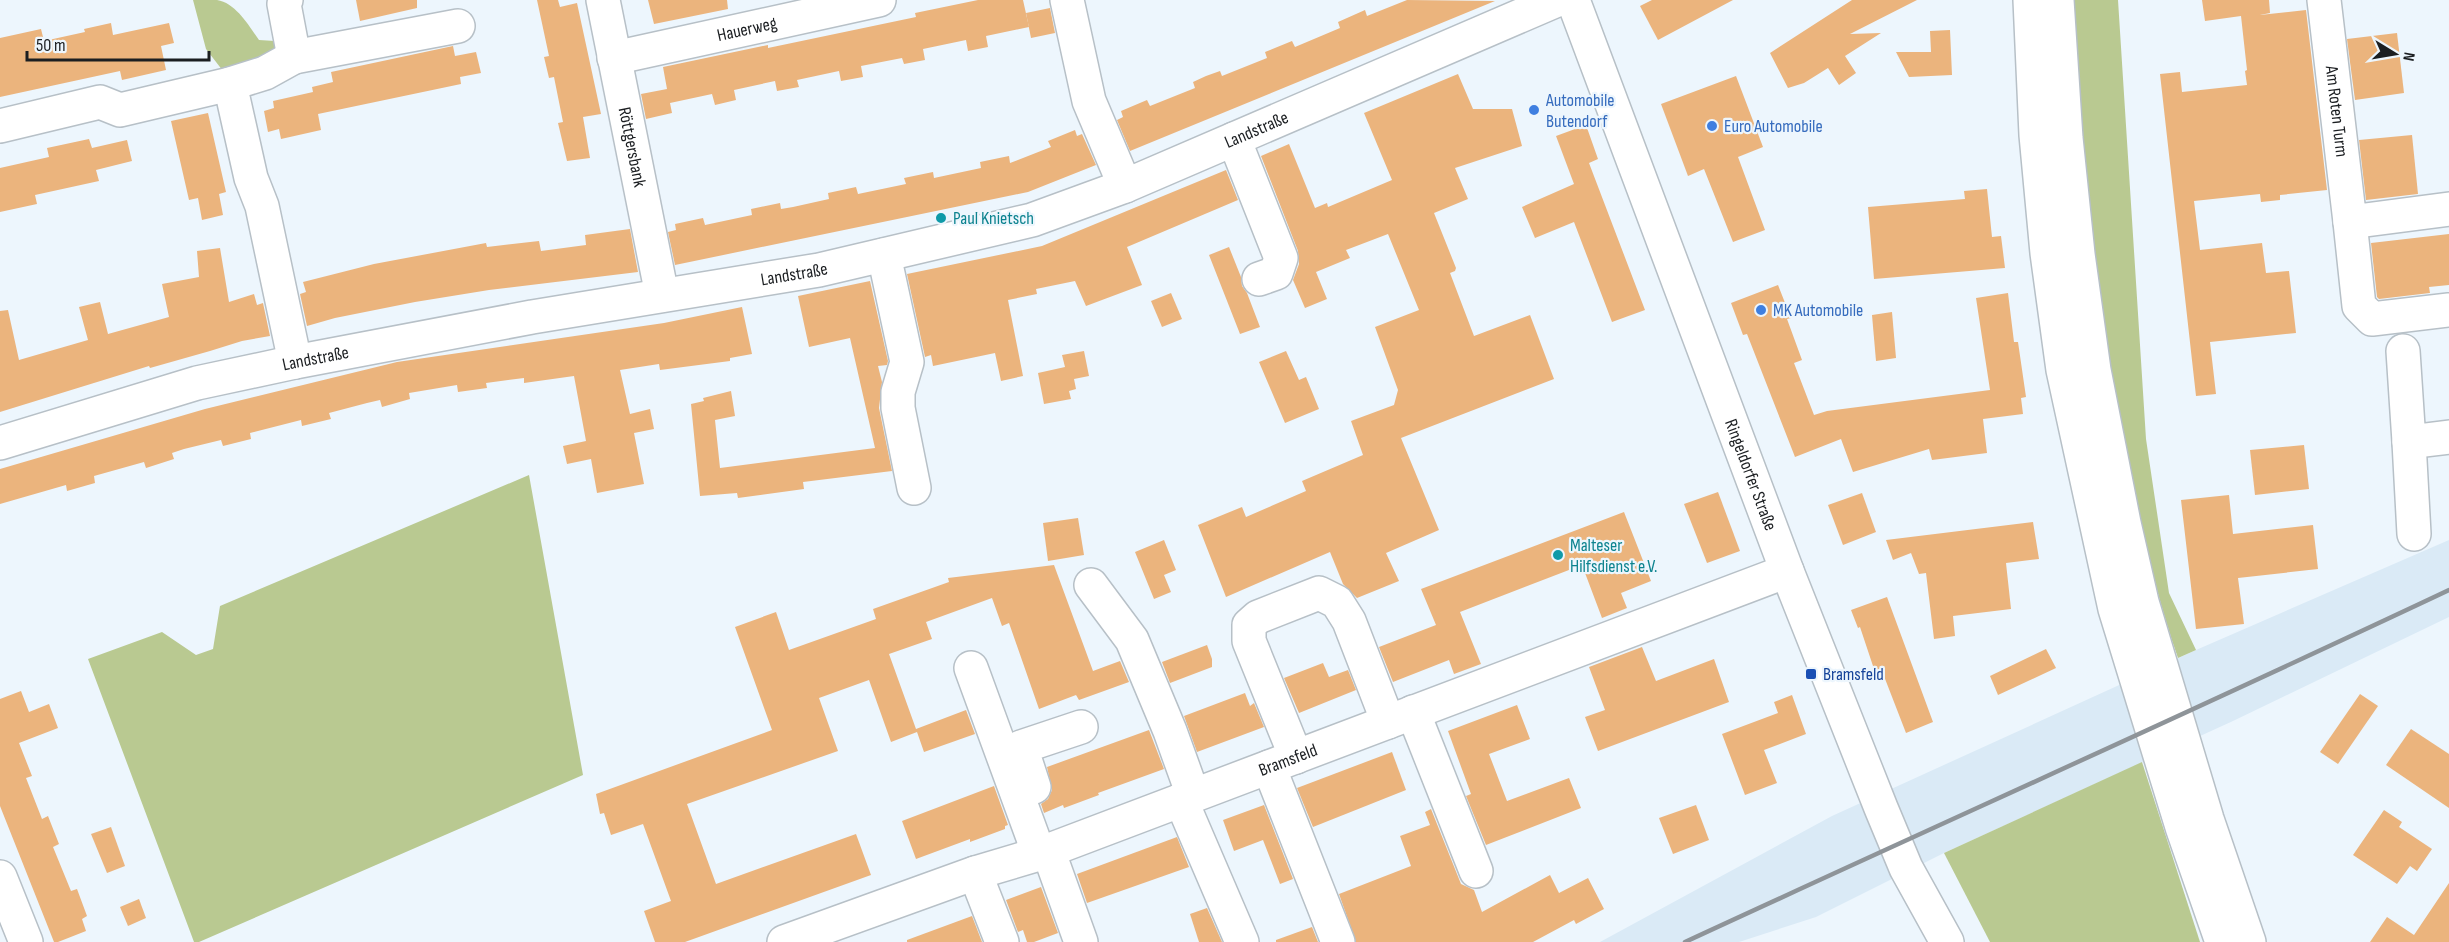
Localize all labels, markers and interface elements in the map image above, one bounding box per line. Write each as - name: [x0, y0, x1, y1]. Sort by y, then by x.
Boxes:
- street label: Hauerweg: [715, 12, 779, 46]
- scale bar: [27, 24, 208, 62]
- north arrow: [2365, 24, 2425, 84]
- text: 50 m: [36, 35, 66, 56]
- text: N: [2398, 51, 2418, 63]
- street label: Am Roten Turm: [2321, 64, 2353, 158]
- place label: Automobile Butendorf: [1545, 90, 1614, 132]
- marker: Automobile Butendorf: [1527, 103, 1541, 117]
- street label: Röttgersbank: [614, 105, 651, 189]
- street label: Landstraße: [1221, 106, 1291, 152]
- place label: Euro Automobile: [1724, 116, 1823, 137]
- marker: Euro Automobile: [1705, 119, 1719, 133]
- place label: Paul Knietsch: [953, 208, 1034, 229]
- marker: Paul Knietsch: [934, 211, 948, 225]
- street label: Landstraße: [759, 258, 830, 290]
- place label: MK Automobile: [1773, 300, 1863, 321]
- marker: MK Automobile: [1754, 303, 1768, 317]
- street label: Landstraße: [280, 342, 351, 375]
- street label: Ringeldorfer Straße: [1720, 416, 1781, 533]
- place label: Malteser Hilfsdienst e.V.: [1570, 535, 1657, 577]
- marker: Malteser Hilfsdienst e.V.: [1551, 548, 1565, 562]
- place label: Bramsfeld: [1823, 664, 1884, 685]
- marker: Bramsfeld: [1804, 667, 1818, 681]
- street label: Bramsfeld: [1256, 739, 1320, 780]

